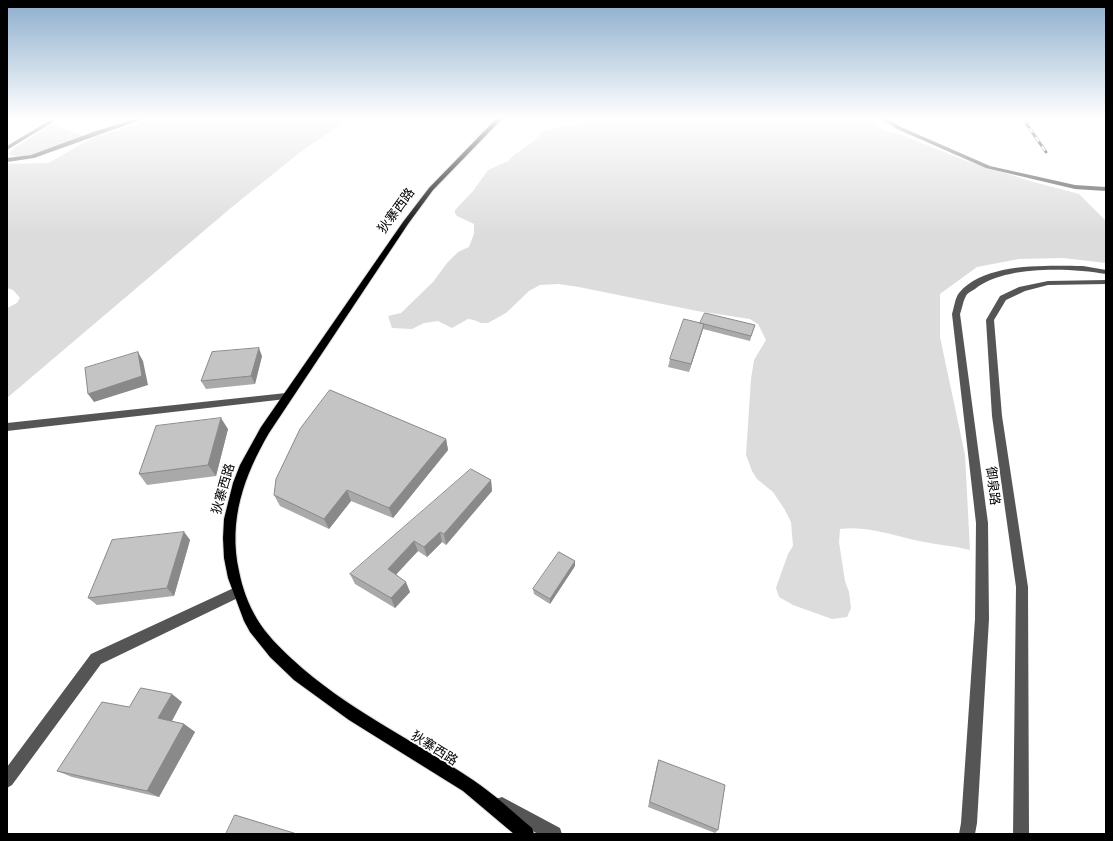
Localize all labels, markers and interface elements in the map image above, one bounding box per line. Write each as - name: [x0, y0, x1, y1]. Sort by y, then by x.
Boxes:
- street label: 狄寨西路: [375, 185, 419, 237]
- street label: 狄寨西路: [209, 462, 239, 516]
- street label: 御泉路: [982, 466, 1002, 506]
- street label: 狄寨西路: [408, 729, 460, 769]

